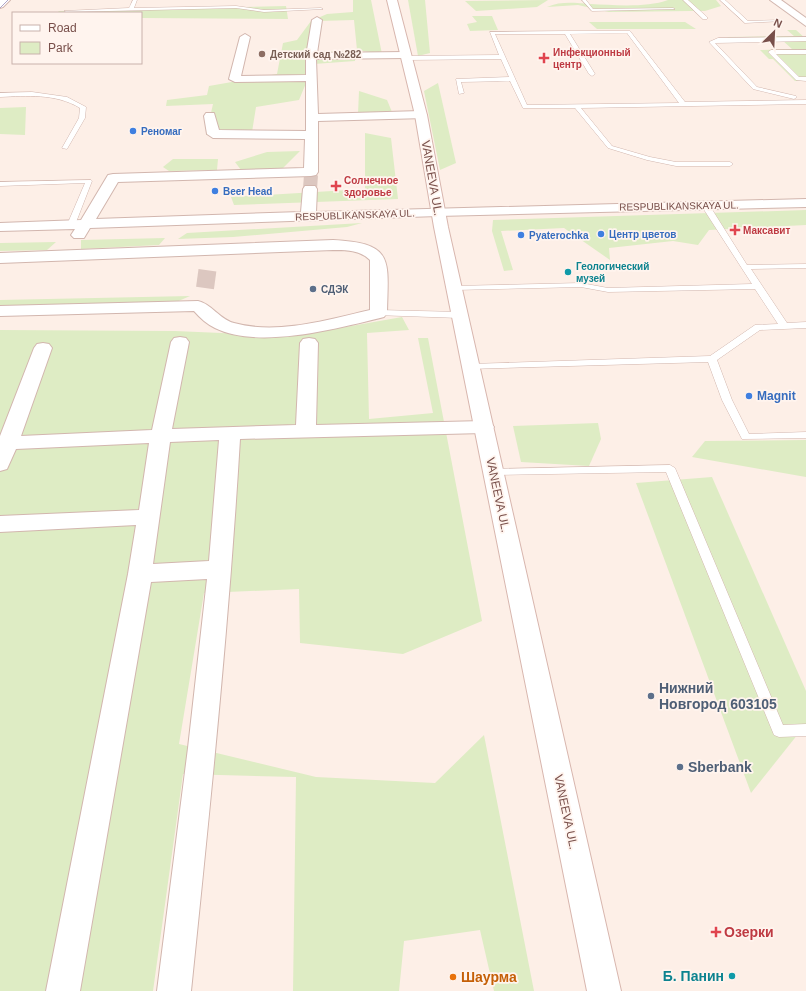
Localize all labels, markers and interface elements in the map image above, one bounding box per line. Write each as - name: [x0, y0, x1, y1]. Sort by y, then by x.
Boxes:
- legend: [12, 12, 142, 64]
- north arrow: [754, 12, 794, 52]
- text: N: [772, 16, 784, 30]
- text: Road: [48, 21, 77, 35]
- text: Park: [48, 41, 74, 55]
- place label: Инфекционный центр: [553, 47, 631, 70]
- marker: Детский сад №282: [257, 49, 267, 59]
- place label: Детский сад №282: [270, 49, 362, 60]
- marker: Инфекционный центр: [538, 52, 550, 64]
- marker: Реномаг: [128, 126, 138, 136]
- place label: Реномаг: [141, 126, 182, 137]
- street label: VANEEVA UL.: [418, 139, 446, 217]
- place label: Солнечное здоровье: [344, 175, 399, 198]
- marker: Солнечное здоровье: [331, 181, 341, 191]
- marker: Beer Head: [210, 186, 220, 196]
- place label: Beer Head: [223, 186, 272, 197]
- street label: RESPUBLIKANSKAYA UL.: [619, 199, 739, 213]
- street label: RESPUBLIKANSKAYA UL.: [295, 207, 415, 223]
- marker: Максавит: [730, 225, 740, 235]
- place label: Максавит: [743, 225, 790, 236]
- marker: Центр цветов: [596, 229, 606, 239]
- place label: Центр цветов: [609, 229, 676, 240]
- marker: Pyaterochka: [516, 230, 526, 240]
- place label: Pyaterochka: [529, 230, 589, 241]
- place label: Геологический музей: [576, 261, 649, 284]
- marker: Геологический музей: [563, 267, 573, 277]
- marker: СДЭК: [308, 284, 318, 294]
- place label: СДЭК: [321, 284, 349, 295]
- place label: Magnit: [757, 389, 796, 403]
- marker: Magnit: [744, 391, 754, 401]
- street label: VANEEVA UL.: [483, 456, 513, 534]
- place label: Нижний Новгород 603105: [659, 680, 777, 712]
- marker: Нижний Новгород 603105: [646, 691, 656, 701]
- place label: Sberbank: [688, 759, 752, 775]
- marker: Sberbank: [675, 762, 685, 772]
- street label: VANEEVA UL.: [551, 773, 581, 851]
- place label: Озерки: [724, 924, 774, 940]
- marker: Озерки: [711, 927, 721, 937]
- place label: Б. Панин: [663, 968, 724, 984]
- place label: Шаурма: [461, 969, 517, 985]
- marker: Б. Панин: [727, 971, 737, 981]
- marker: Шаурма: [448, 972, 458, 982]

